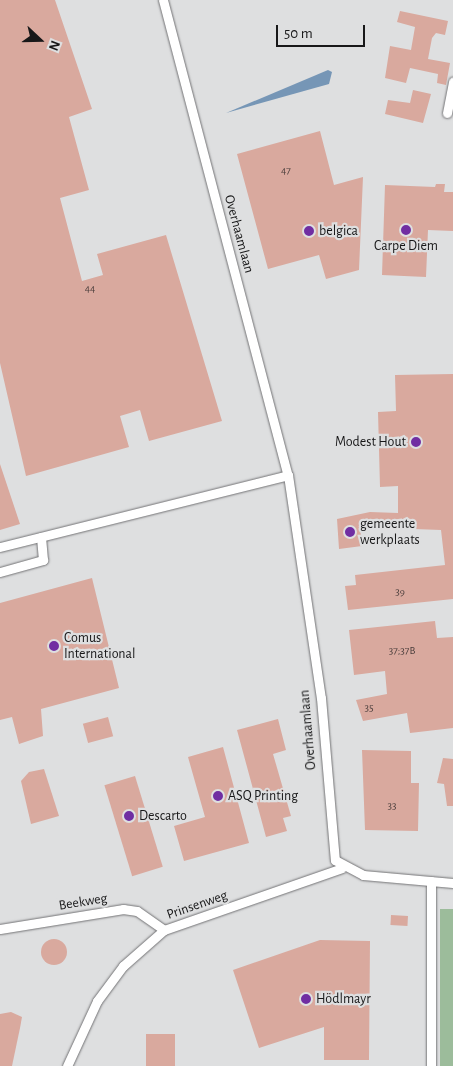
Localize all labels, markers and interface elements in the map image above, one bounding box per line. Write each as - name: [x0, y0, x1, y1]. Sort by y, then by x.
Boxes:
- north arrow: [15, 15, 65, 65]
- scale bar: [278, 15, 367, 47]
- text: 50 m: [284, 26, 313, 41]
- text: N: [46, 38, 62, 52]
- house number: 47: [281, 164, 291, 178]
- street label: Overhaamlaan: [220, 193, 258, 275]
- place label: belgica: [319, 223, 358, 239]
- marker: Carpe Diem: [400, 224, 412, 236]
- marker: belgica: [303, 225, 315, 237]
- place label: Carpe Diem: [374, 238, 438, 254]
- house number: 44: [85, 282, 95, 296]
- place label: Modest Hout: [335, 434, 406, 450]
- marker: Modest Hout: [410, 436, 422, 448]
- place label: gemeente werkplaats: [360, 516, 420, 548]
- marker: gemeente werkplaats: [344, 526, 356, 538]
- house number: 39: [395, 585, 405, 599]
- place label: Comus International: [64, 630, 136, 662]
- marker: Comus International: [48, 640, 60, 652]
- house number: 37;37B: [389, 644, 415, 658]
- street label: Overhaamlaan: [296, 689, 320, 771]
- house number: 35: [364, 701, 374, 715]
- place label: ASQ Printing: [228, 788, 298, 804]
- marker: ASQ Printing: [212, 790, 224, 802]
- house number: 33: [387, 799, 397, 813]
- place label: Descarto: [139, 808, 187, 824]
- marker: Descarto: [123, 810, 135, 822]
- street label: Prinsenweg: [164, 887, 230, 923]
- street label: Beekweg: [57, 890, 109, 914]
- place label: Hödlmayr: [316, 991, 371, 1007]
- marker: Hödlmayr: [300, 993, 312, 1005]

